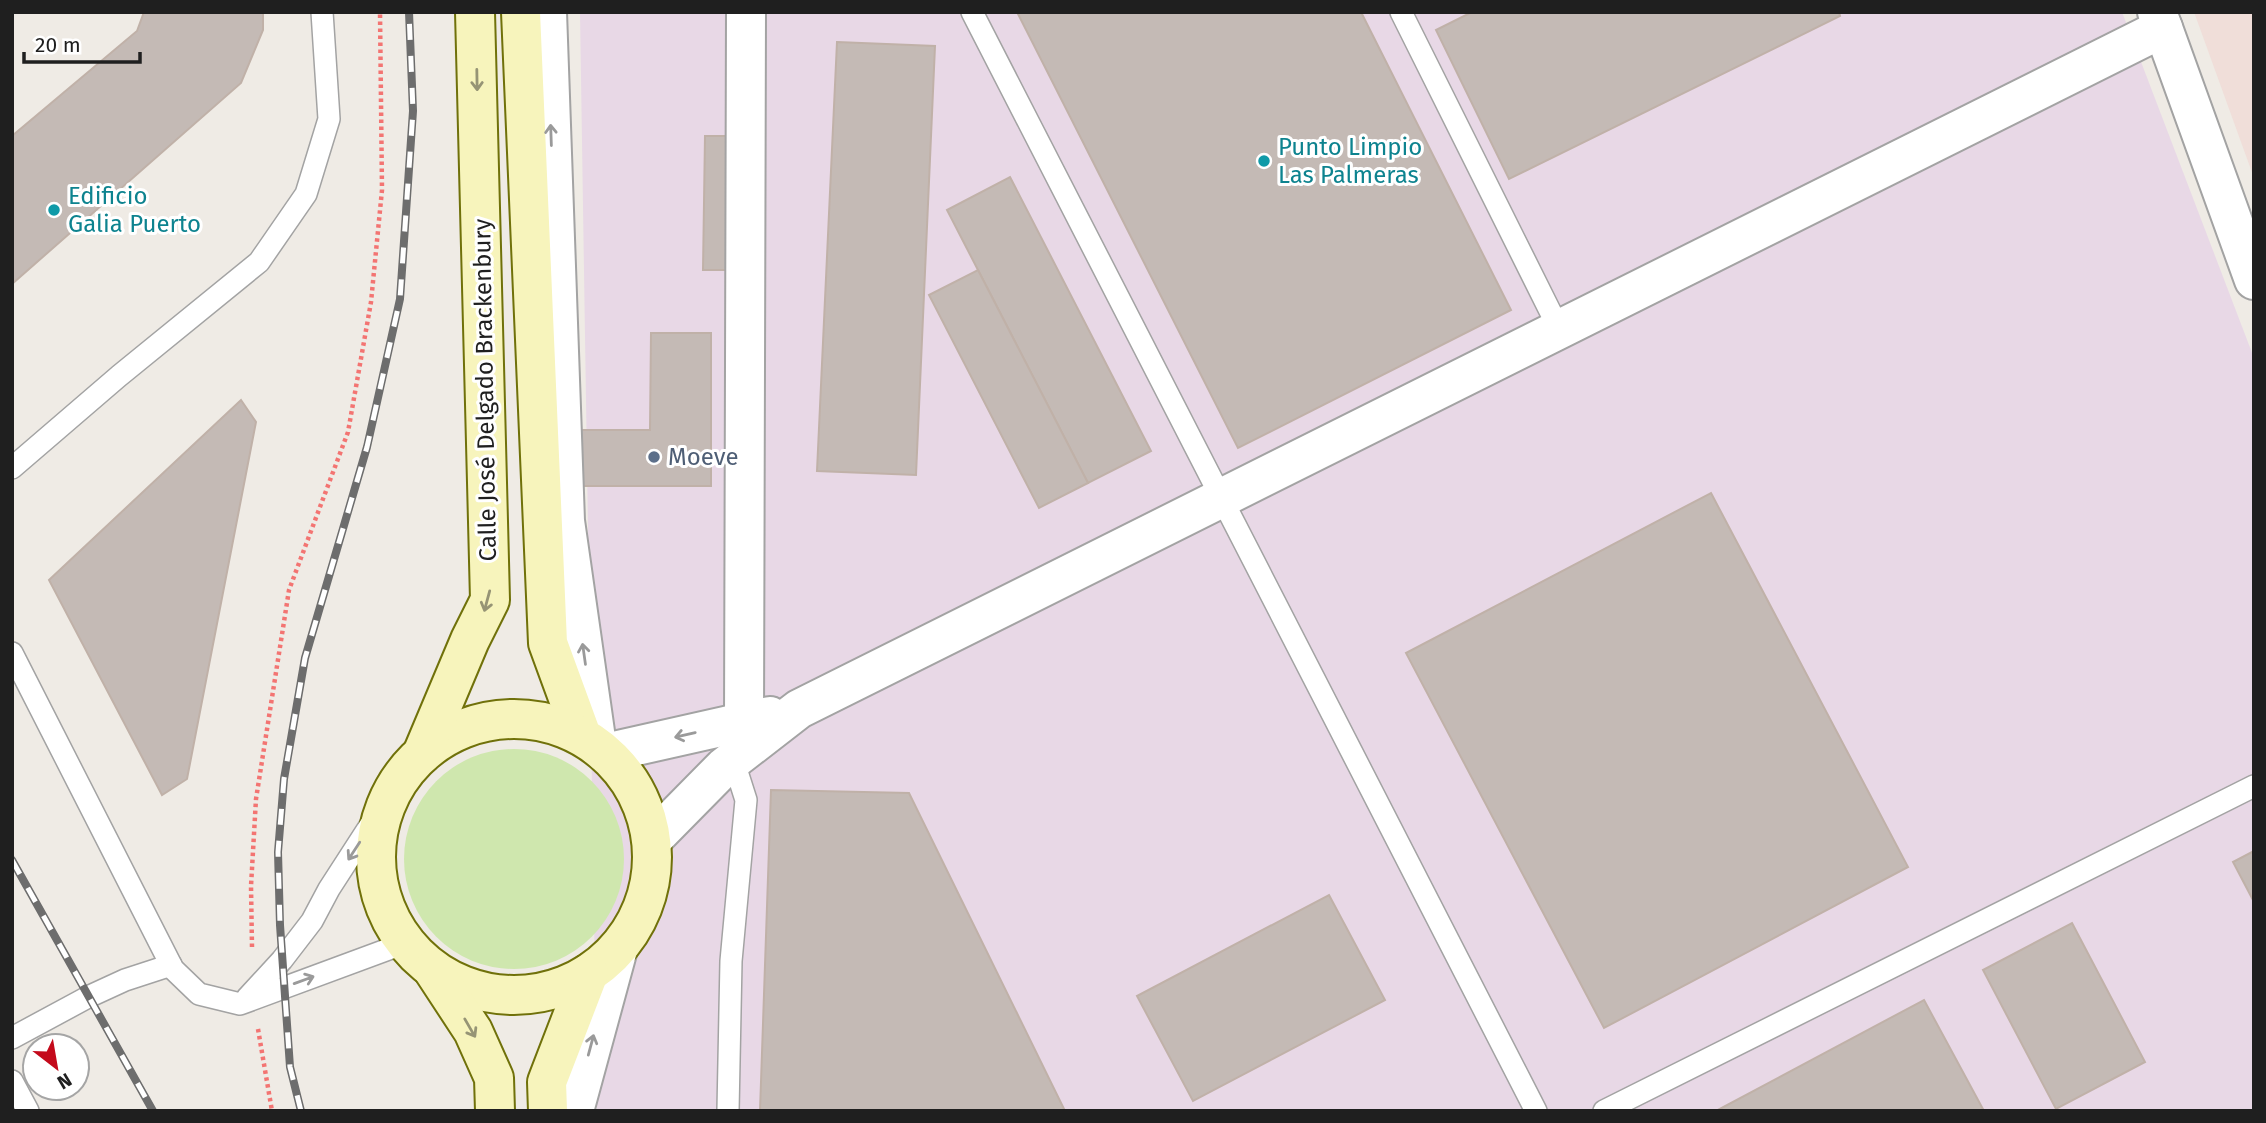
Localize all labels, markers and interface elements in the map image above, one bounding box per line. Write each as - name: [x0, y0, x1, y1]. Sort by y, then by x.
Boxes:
- scale bar: [24, 21, 140, 65]
- text: 20 m: [35, 32, 81, 58]
- one-way arrow: [470, 69, 483, 92]
- one-way arrow: [545, 123, 558, 146]
- place label: Punto Limpio Las Palmeras: [1278, 133, 1422, 189]
- marker: Punto Limpio Las Palmeras: [1256, 153, 1272, 169]
- place label: Edificio Galia Puerto: [68, 182, 201, 238]
- marker: Edificio Galia Puerto: [46, 202, 62, 218]
- street label: Calle José Delgado Brackenbury: [468, 218, 502, 562]
- place label: Moeve: [668, 443, 738, 471]
- marker: Moeve: [646, 449, 662, 465]
- one-way arrow: [479, 590, 492, 612]
- one-way arrow: [577, 644, 590, 666]
- one-way arrow: [674, 729, 696, 742]
- one-way arrow: [347, 840, 361, 860]
- one-way arrow: [293, 973, 315, 985]
- one-way arrow: [463, 1017, 477, 1037]
- north arrow: [21, 1032, 91, 1102]
- one-way arrow: [585, 1034, 598, 1057]
- text: N: [53, 1068, 76, 1094]

